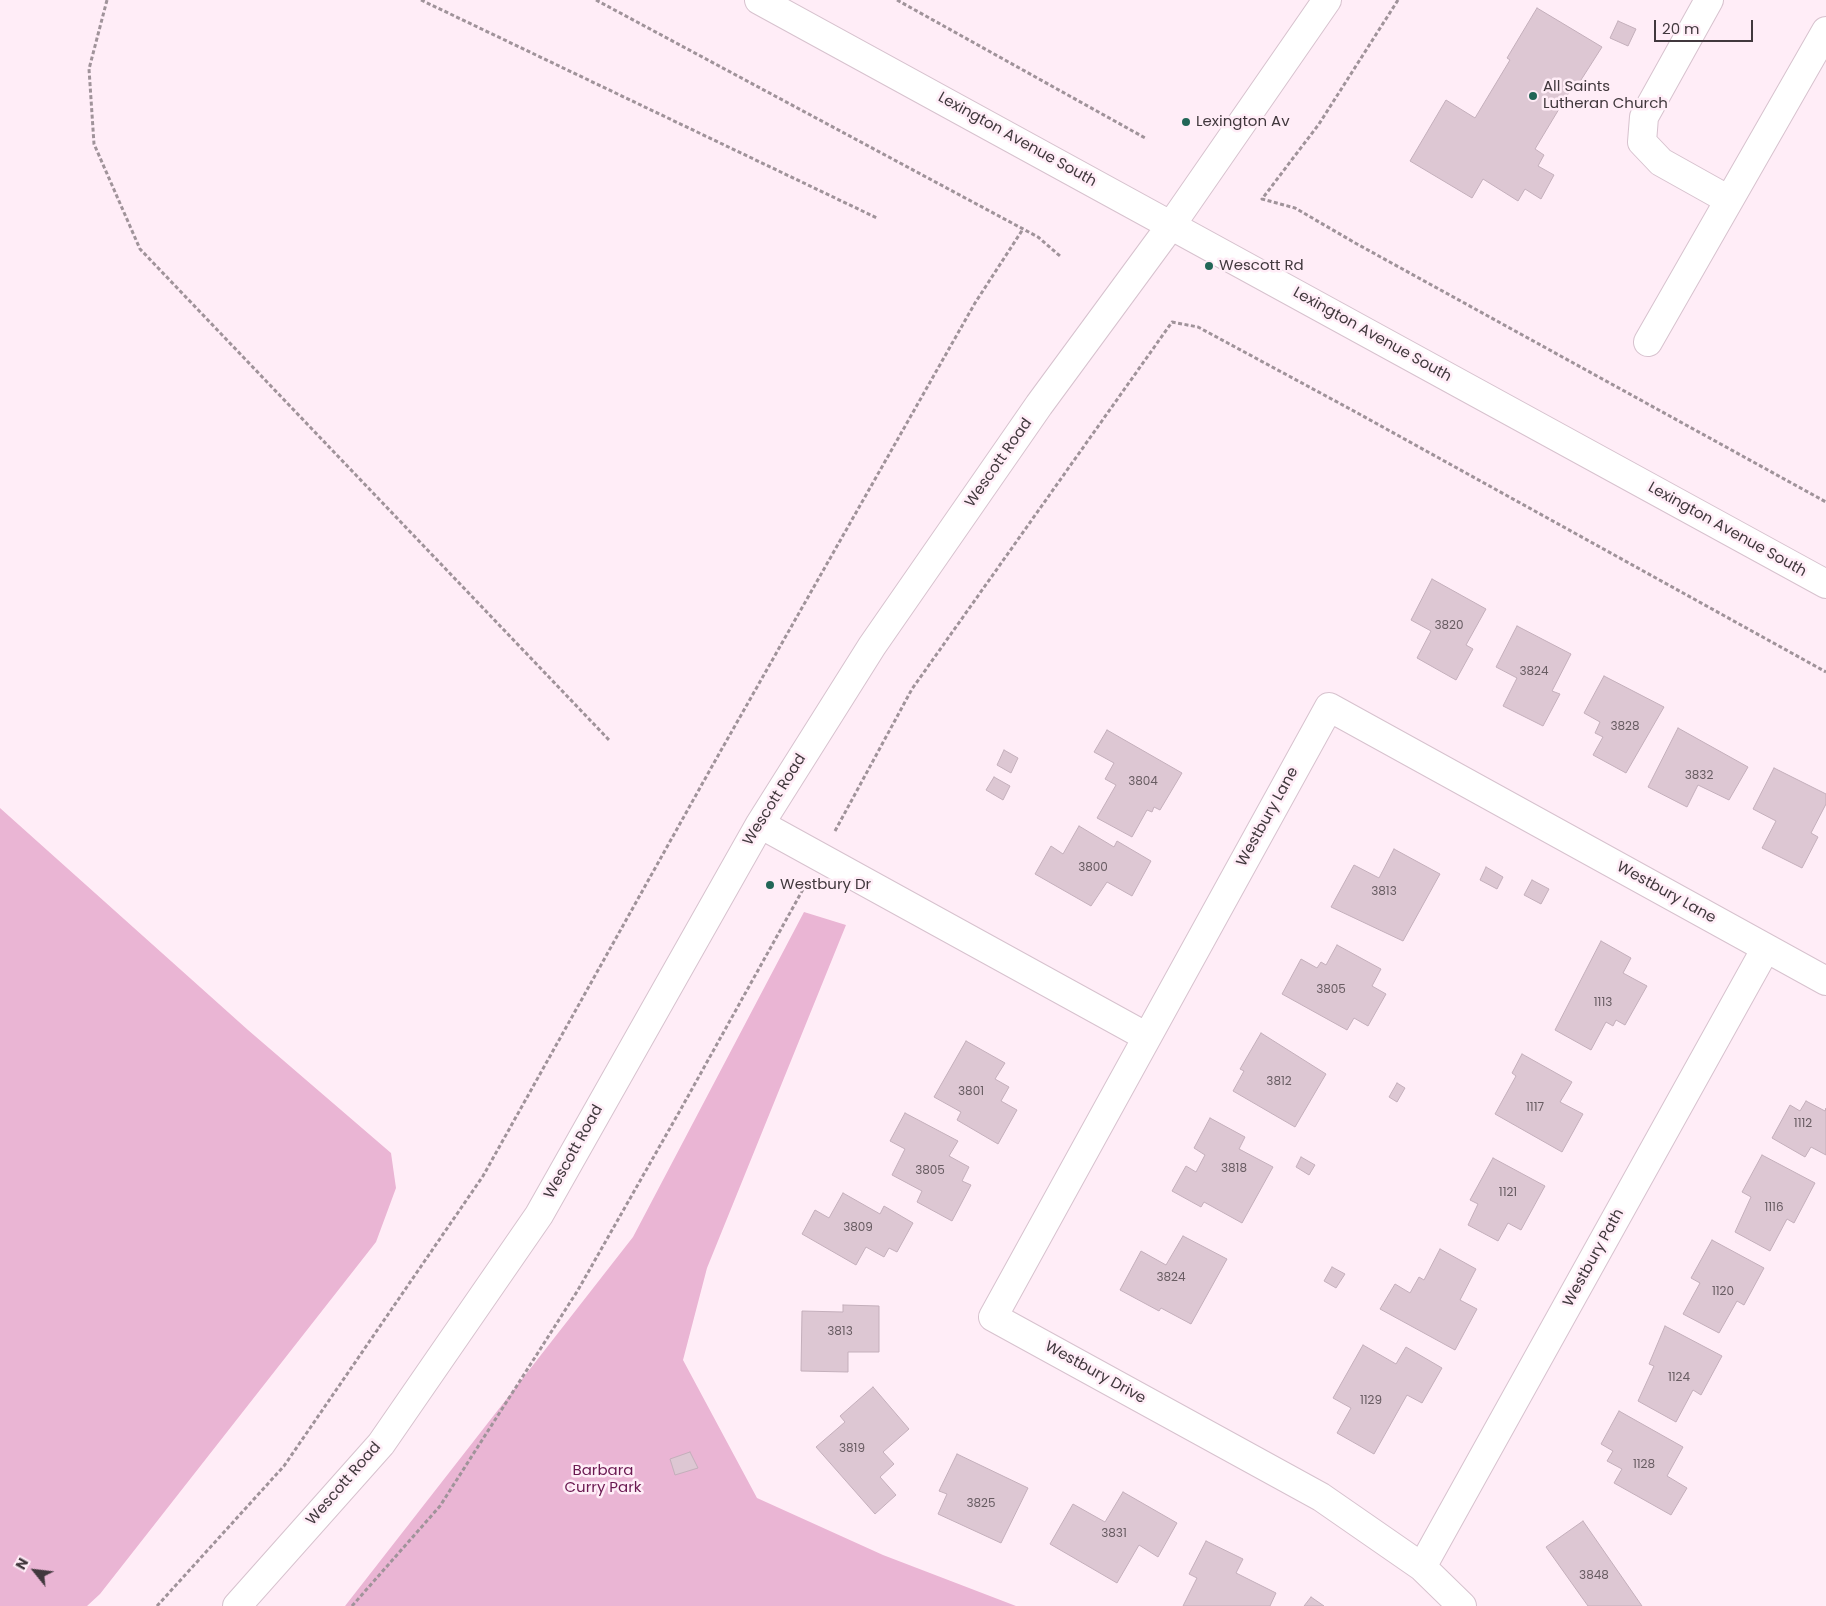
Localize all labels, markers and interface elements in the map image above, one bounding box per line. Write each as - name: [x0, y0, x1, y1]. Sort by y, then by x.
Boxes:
- scale bar: [1656, 10, 1755, 42]
- text: 20 m: [1662, 18, 1700, 39]
- place label: All Saints Lutheran Church: [1543, 78, 1668, 113]
- street label: Lexington Avenue South: [935, 89, 1099, 191]
- marker: All Saints Lutheran Church: [1527, 90, 1539, 102]
- place label: Lexington Av: [1196, 113, 1290, 131]
- marker: Lexington Av: [1180, 116, 1192, 128]
- place label: Wescott Rd: [1219, 257, 1304, 275]
- marker: Wescott Rd: [1203, 260, 1215, 272]
- street label: Lexington Avenue South: [1290, 284, 1454, 386]
- street label: Wescott Road: [962, 415, 1036, 511]
- street label: Lexington Avenue South: [1645, 479, 1809, 581]
- house number: 3820: [1434, 619, 1464, 633]
- house number: 3824: [1519, 665, 1549, 679]
- house number: 3828: [1610, 720, 1640, 734]
- street label: Wescott Road: [740, 751, 810, 849]
- street label: Westbury Lane: [1233, 764, 1303, 870]
- house number: 3832: [1685, 769, 1713, 783]
- house number: 3804: [1128, 775, 1158, 789]
- street label: Westbury Lane: [1613, 858, 1719, 928]
- house number: 3800: [1078, 861, 1108, 875]
- place label: Westbury Dr: [780, 876, 871, 894]
- marker: Westbury Dr: [764, 879, 776, 891]
- house number: 3813: [1371, 885, 1397, 899]
- house number: 3805: [1316, 983, 1346, 997]
- house number: 1113: [1594, 996, 1612, 1010]
- house number: 3812: [1266, 1075, 1292, 1089]
- house number: 3801: [958, 1085, 984, 1099]
- house number: 1117: [1526, 1101, 1544, 1115]
- street label: Wescott Road: [541, 1102, 607, 1202]
- house number: 1112: [1794, 1117, 1812, 1131]
- house number: 3818: [1221, 1162, 1247, 1176]
- house number: 3805: [915, 1164, 945, 1178]
- house number: 1121: [1499, 1186, 1517, 1200]
- house number: 1116: [1764, 1201, 1784, 1215]
- street label: Westbury Path: [1560, 1206, 1628, 1310]
- house number: 3809: [843, 1221, 873, 1235]
- house number: 3824: [1156, 1271, 1186, 1285]
- house number: 1120: [1712, 1285, 1734, 1299]
- house number: 3813: [827, 1325, 853, 1339]
- street label: Westbury Drive: [1041, 1338, 1149, 1408]
- house number: 1124: [1668, 1371, 1690, 1385]
- house number: 1129: [1360, 1394, 1382, 1408]
- street label: Wescott Road: [303, 1439, 385, 1529]
- house number: 3819: [839, 1442, 865, 1456]
- house number: 1128: [1633, 1458, 1655, 1472]
- park label: Barbara Curry Park: [565, 1462, 641, 1497]
- house number: 3825: [966, 1497, 996, 1511]
- house number: 3831: [1101, 1527, 1127, 1541]
- north arrow: [10, 1546, 60, 1596]
- text: N: [11, 1554, 33, 1573]
- house number: 3848: [1579, 1569, 1609, 1583]

